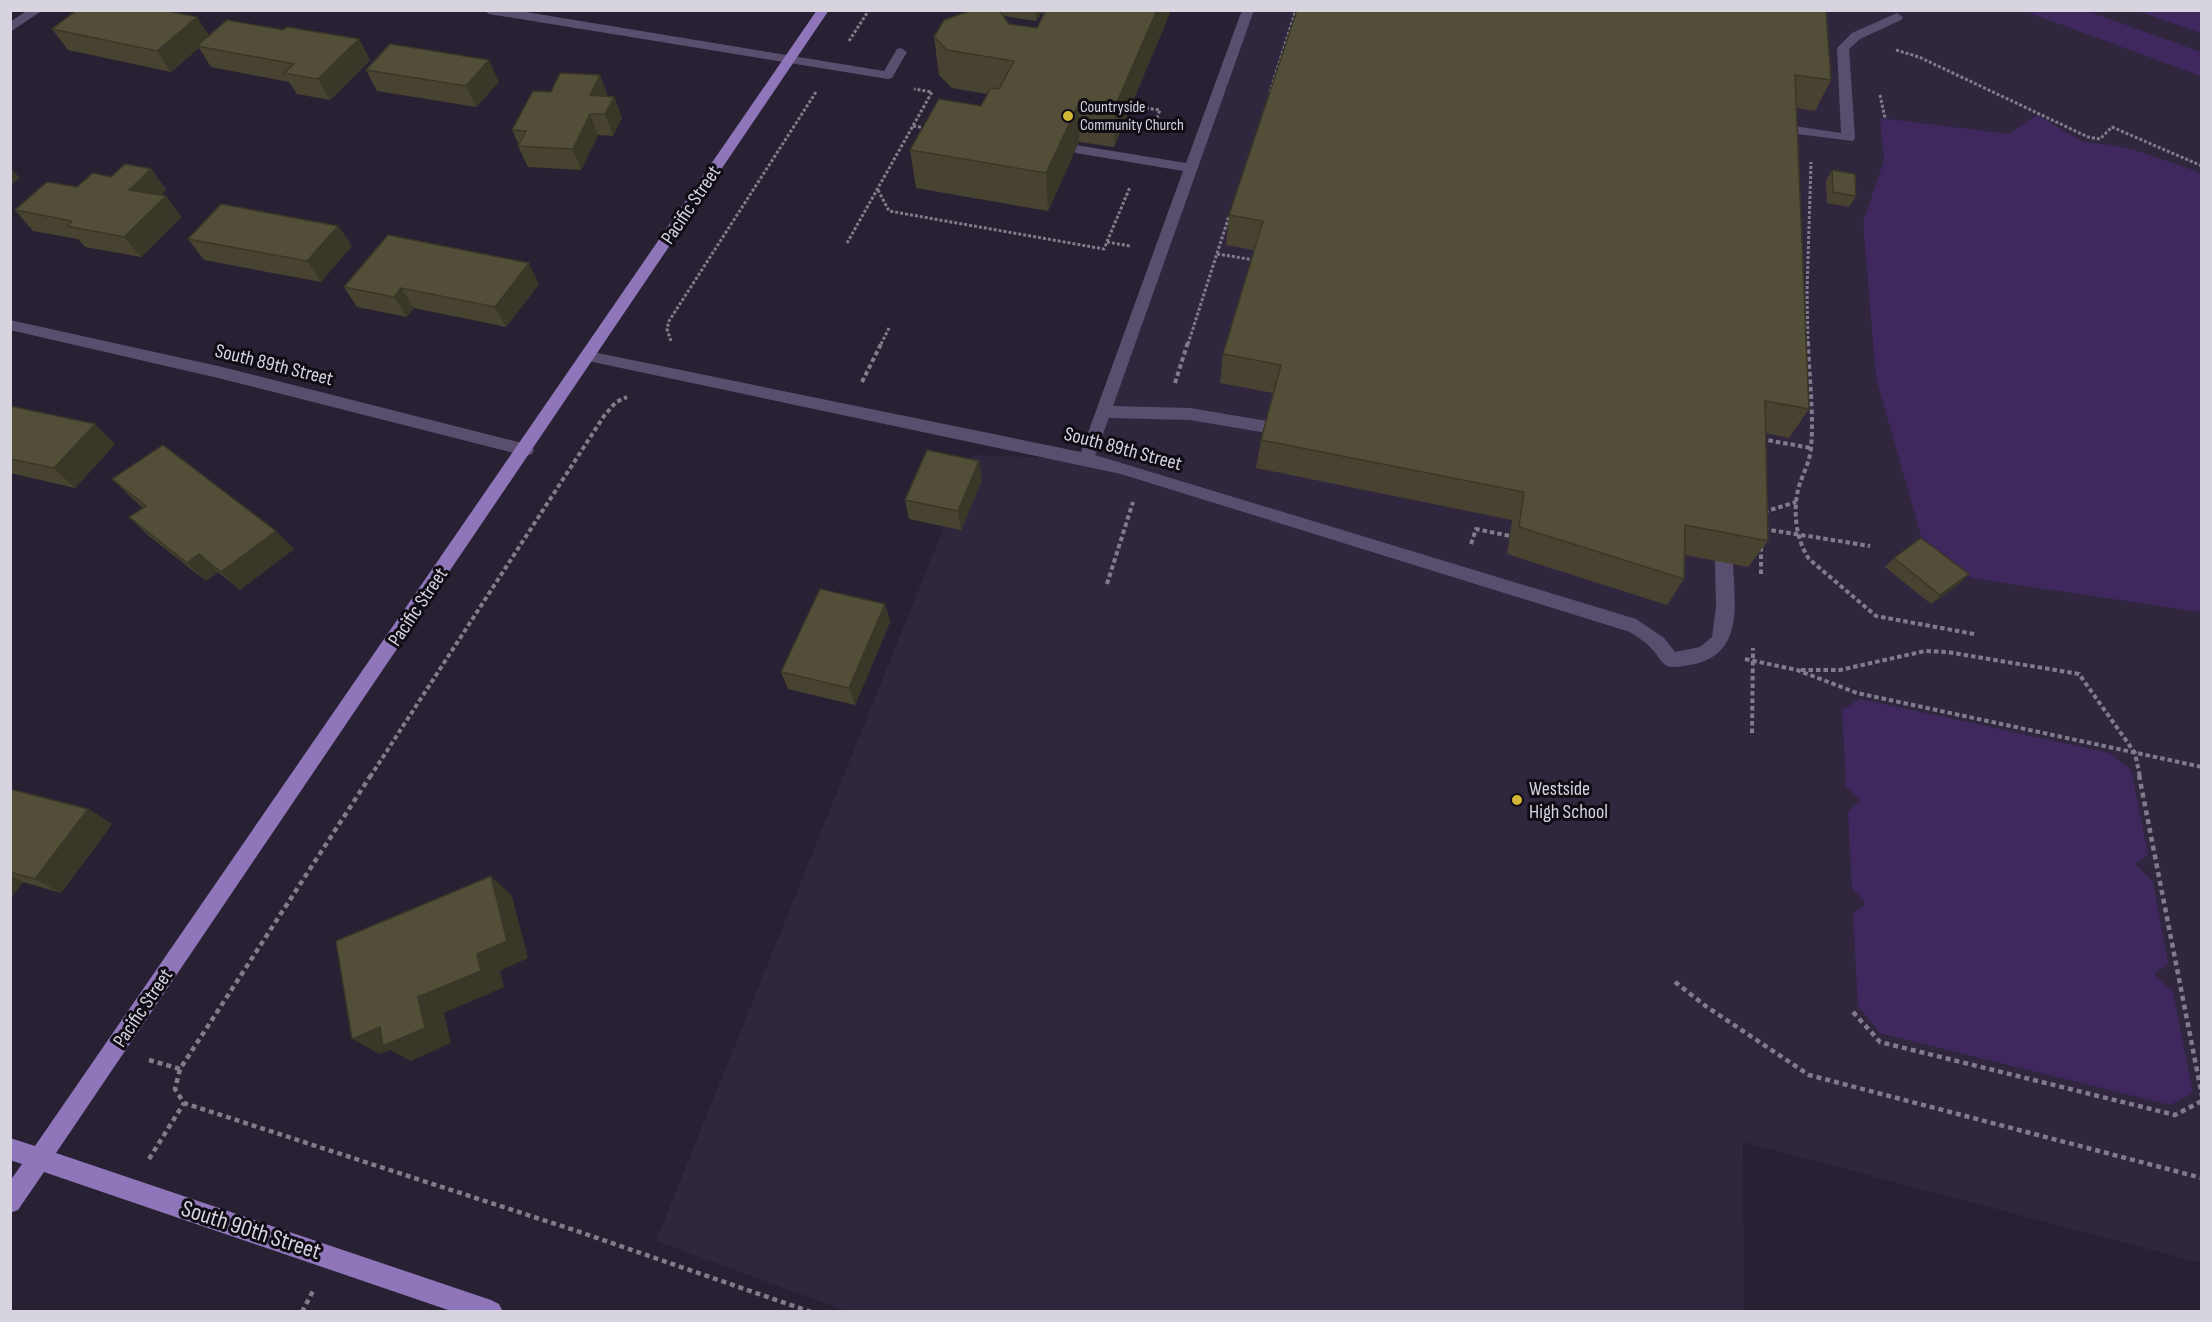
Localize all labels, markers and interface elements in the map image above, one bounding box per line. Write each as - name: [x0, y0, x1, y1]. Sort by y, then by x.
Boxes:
- place label: Countryside Community Church: [1080, 98, 1184, 135]
- marker: Countryside Community Church: [1061, 109, 1075, 123]
- street label: Pacific Street: [656, 161, 726, 249]
- street label: South 89th Street: [212, 339, 336, 391]
- street label: South 89th Street: [1062, 422, 1184, 476]
- street label: Pacific Street: [383, 563, 453, 651]
- place label: Westside High School: [1529, 777, 1608, 824]
- marker: Westside High School: [1510, 793, 1524, 807]
- street label: Pacific Street: [108, 964, 178, 1052]
- street label: South 90th Street: [178, 1194, 324, 1266]

